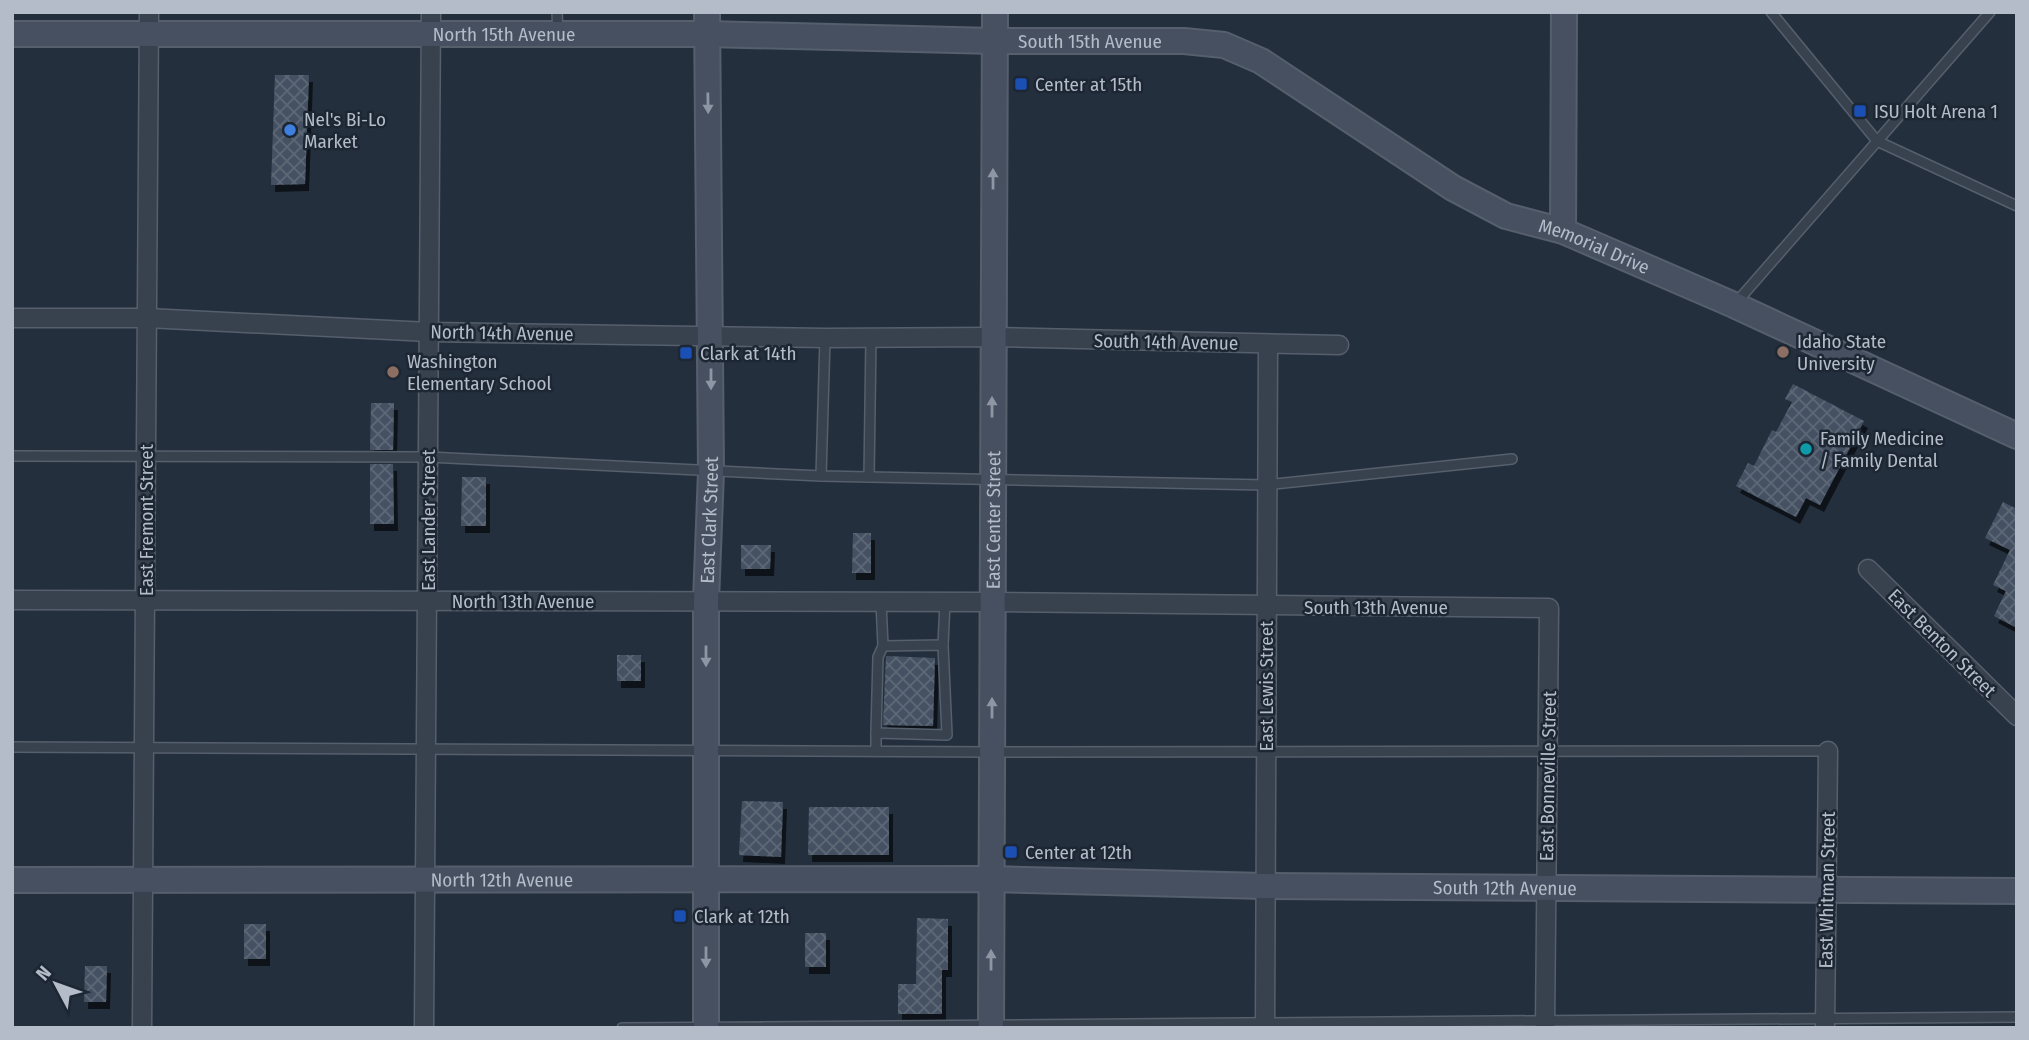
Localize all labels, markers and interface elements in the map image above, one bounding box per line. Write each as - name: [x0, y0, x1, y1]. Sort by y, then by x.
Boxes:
- street label: North 15th Avenue: [433, 23, 575, 46]
- street label: South 15th Avenue: [1018, 30, 1162, 53]
- place label: Center at 15th: [1035, 73, 1142, 96]
- marker: Center at 15th: [1013, 76, 1029, 92]
- one-way arrow: [702, 92, 714, 114]
- place label: ISU Holt Arena 1: [1874, 100, 1998, 123]
- marker: ISU Holt Arena 1: [1852, 103, 1868, 119]
- place label: Nel's Bi-Lo Market: [304, 108, 386, 153]
- marker: Nel's Bi-Lo Market: [282, 122, 298, 138]
- one-way arrow: [988, 168, 999, 190]
- street label: Memorial Drive: [1536, 214, 1653, 279]
- street label: North 14th Avenue: [430, 320, 574, 346]
- street label: South 14th Avenue: [1094, 329, 1238, 355]
- place label: Idaho State University: [1797, 330, 1886, 375]
- place label: Clark at 14th: [700, 342, 796, 365]
- marker: Idaho State University: [1775, 344, 1791, 360]
- marker: Clark at 14th: [678, 345, 694, 361]
- place label: Washington Elementary School: [407, 350, 552, 395]
- marker: Washington Elementary School: [385, 364, 401, 380]
- one-way arrow: [705, 368, 717, 390]
- one-way arrow: [986, 395, 998, 417]
- place label: Family Medicine / Family Dental: [1820, 427, 1944, 472]
- marker: Family Medicine / Family Dental: [1798, 441, 1814, 457]
- street label: East Fremont Street: [135, 443, 158, 596]
- street label: East Lander Street: [417, 448, 440, 591]
- street label: East Center Street: [981, 450, 1005, 589]
- street label: East Clark Street: [695, 456, 723, 584]
- street label: East Benton Street: [1883, 584, 2001, 702]
- street label: North 13th Avenue: [452, 590, 594, 613]
- street label: South 13th Avenue: [1304, 596, 1448, 619]
- street label: East Lewis Street: [1255, 620, 1278, 751]
- one-way arrow: [700, 645, 712, 667]
- street label: East Bonneville Street: [1535, 690, 1561, 861]
- one-way arrow: [986, 696, 998, 718]
- street label: East Whitman Street: [1814, 811, 1840, 969]
- place label: Center at 12th: [1025, 841, 1132, 864]
- marker: Center at 12th: [1003, 844, 1019, 860]
- street label: North 12th Avenue: [431, 868, 573, 891]
- street label: South 12th Avenue: [1433, 876, 1577, 900]
- place label: Clark at 12th: [694, 905, 790, 928]
- marker: Clark at 12th: [672, 908, 688, 924]
- one-way arrow: [700, 946, 712, 968]
- one-way arrow: [985, 948, 997, 970]
- north arrow: [21, 949, 91, 1019]
- text: N: [31, 961, 56, 985]

